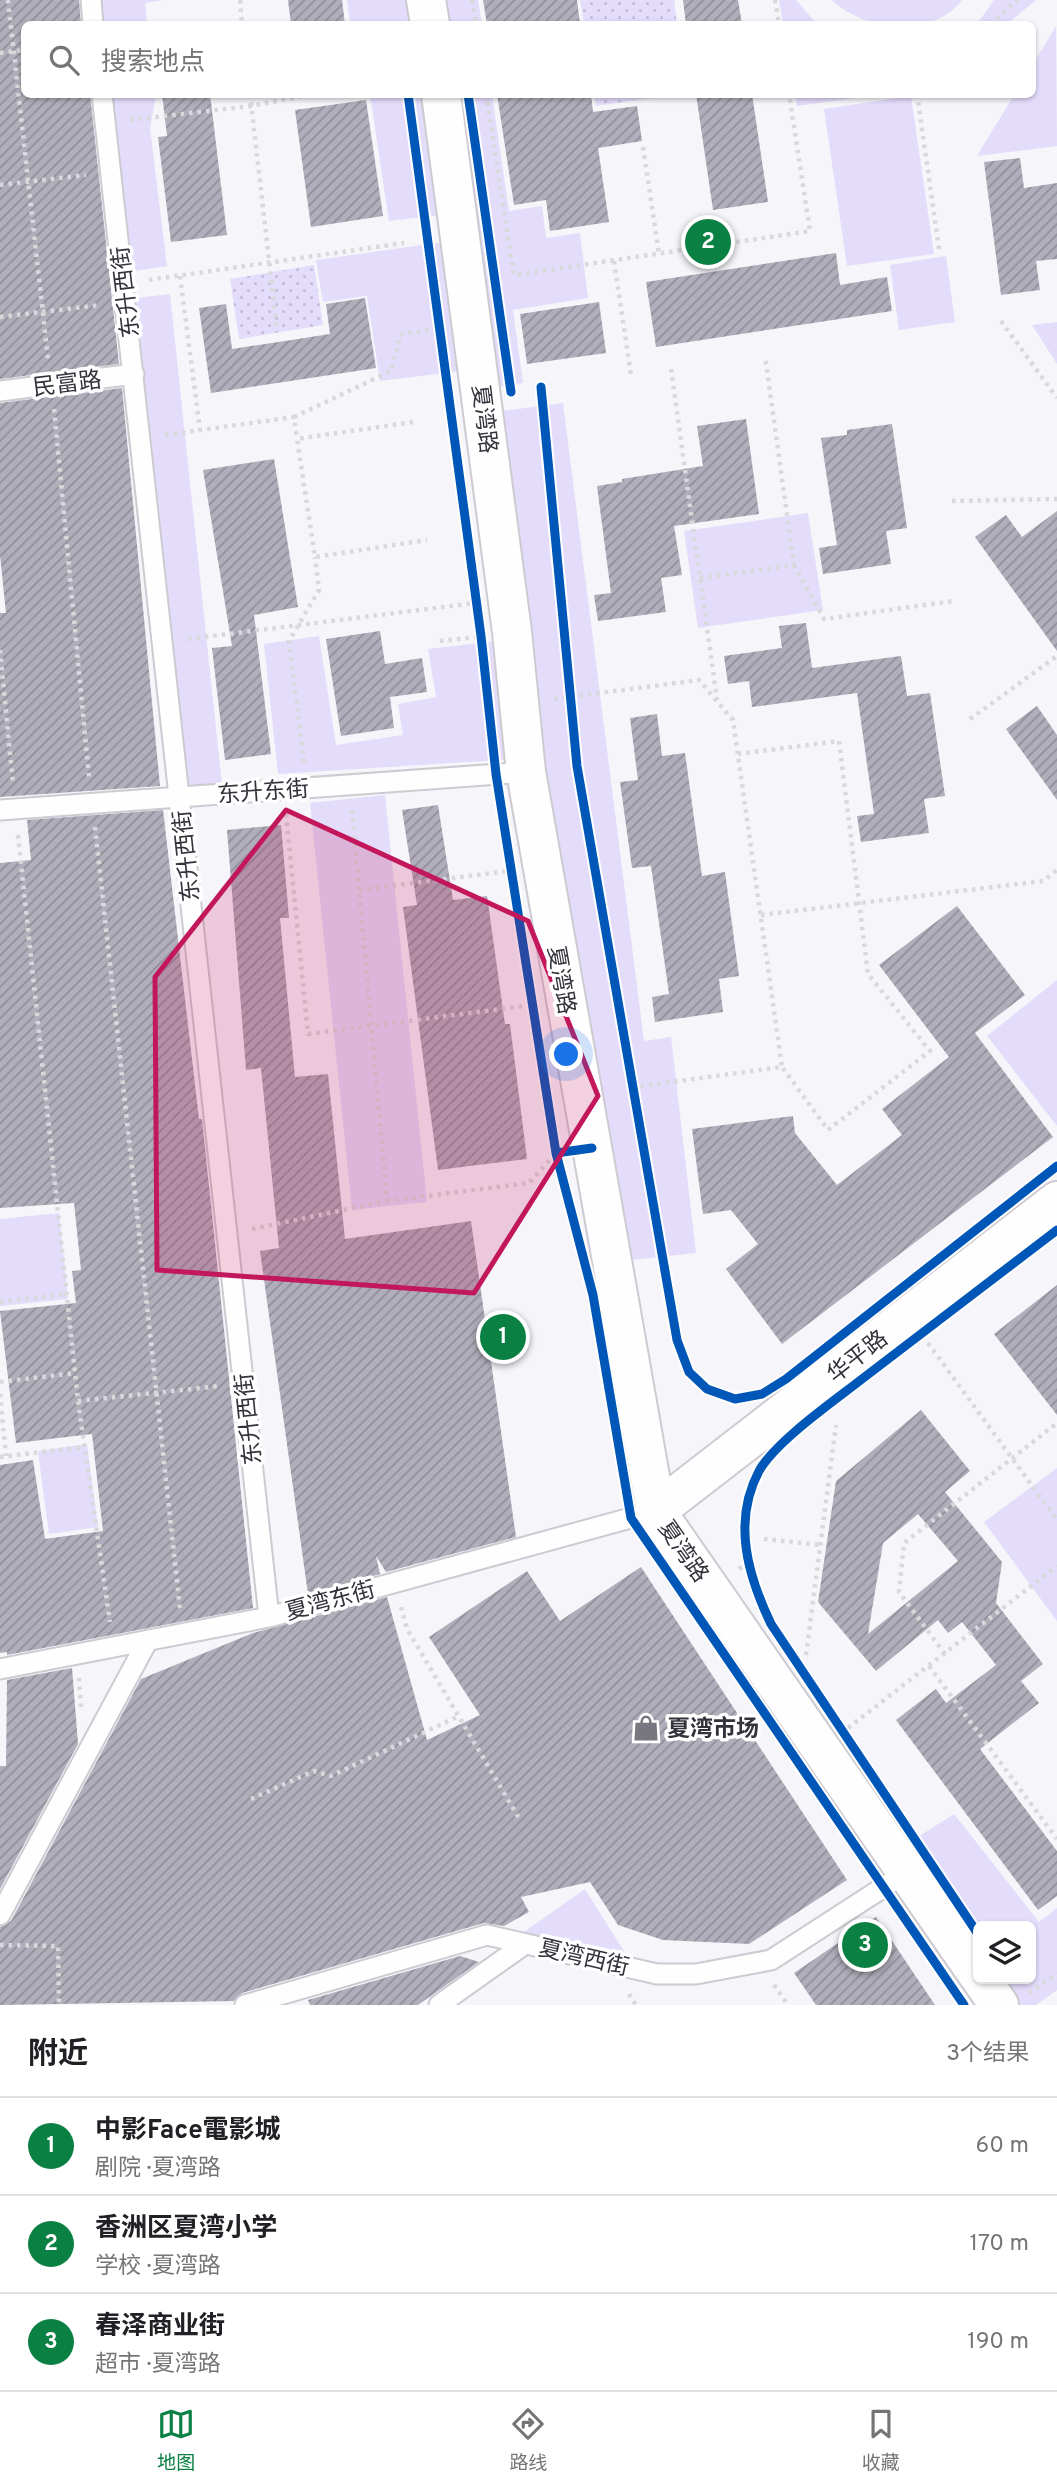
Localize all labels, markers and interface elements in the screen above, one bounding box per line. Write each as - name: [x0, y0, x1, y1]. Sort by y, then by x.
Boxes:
- search box: [21, 21, 1036, 98]
- icon: search: [45, 41, 83, 79]
- text: 搜索地点: [101, 47, 205, 80]
- pin: 2: [685, 216, 731, 268]
- street label: 东升西街: [107, 244, 147, 339]
- street label: 民富路: [31, 367, 103, 404]
- street label: 夏湾路: [464, 383, 501, 455]
- street label: 东升东街: [216, 776, 310, 811]
- street label: 东升西街: [169, 808, 208, 903]
- street label: 夏湾路: [539, 944, 580, 1017]
- your location: [549, 1037, 583, 1071]
- pin: 1: [480, 1311, 526, 1363]
- street label: 华平路: [822, 1325, 895, 1391]
- street label: 东升西街: [231, 1371, 270, 1466]
- street label: 夏湾路: [650, 1516, 714, 1589]
- street label: 夏湾东街: [282, 1577, 379, 1628]
- shop icon: 夏湾市场: [631, 1713, 661, 1743]
- place label: 夏湾市场: [667, 1715, 759, 1745]
- pin: 3: [842, 1919, 888, 1971]
- map controls: [973, 1921, 1036, 1984]
- button: layers: [973, 1921, 1036, 1984]
- street label: 夏湾西街: [535, 1935, 632, 1984]
- text: 附近: [28, 2037, 88, 2074]
- text: 3个结果: [946, 2040, 1029, 2069]
- text: 中影Face電影城: [95, 2115, 281, 2148]
- text: 1: [46, 2132, 56, 2161]
- text: 60 m: [976, 2132, 1029, 2161]
- text: 剧院 · 夏湾路: [95, 2155, 221, 2184]
- text: 香洲区夏湾小学: [95, 2213, 277, 2246]
- text: 2: [44, 2230, 58, 2259]
- text: 170 m: [970, 2230, 1029, 2259]
- text: 学校 · 夏湾路: [95, 2253, 221, 2282]
- text: 春泽商业街: [95, 2311, 225, 2344]
- text: 3: [44, 2328, 58, 2357]
- text: 190 m: [967, 2328, 1029, 2357]
- text: 超市 · 夏湾路: [95, 2351, 221, 2380]
- tab: 地图: [157, 2405, 195, 2476]
- tab: 路线: [509, 2405, 548, 2476]
- tab: 收藏: [862, 2405, 900, 2476]

